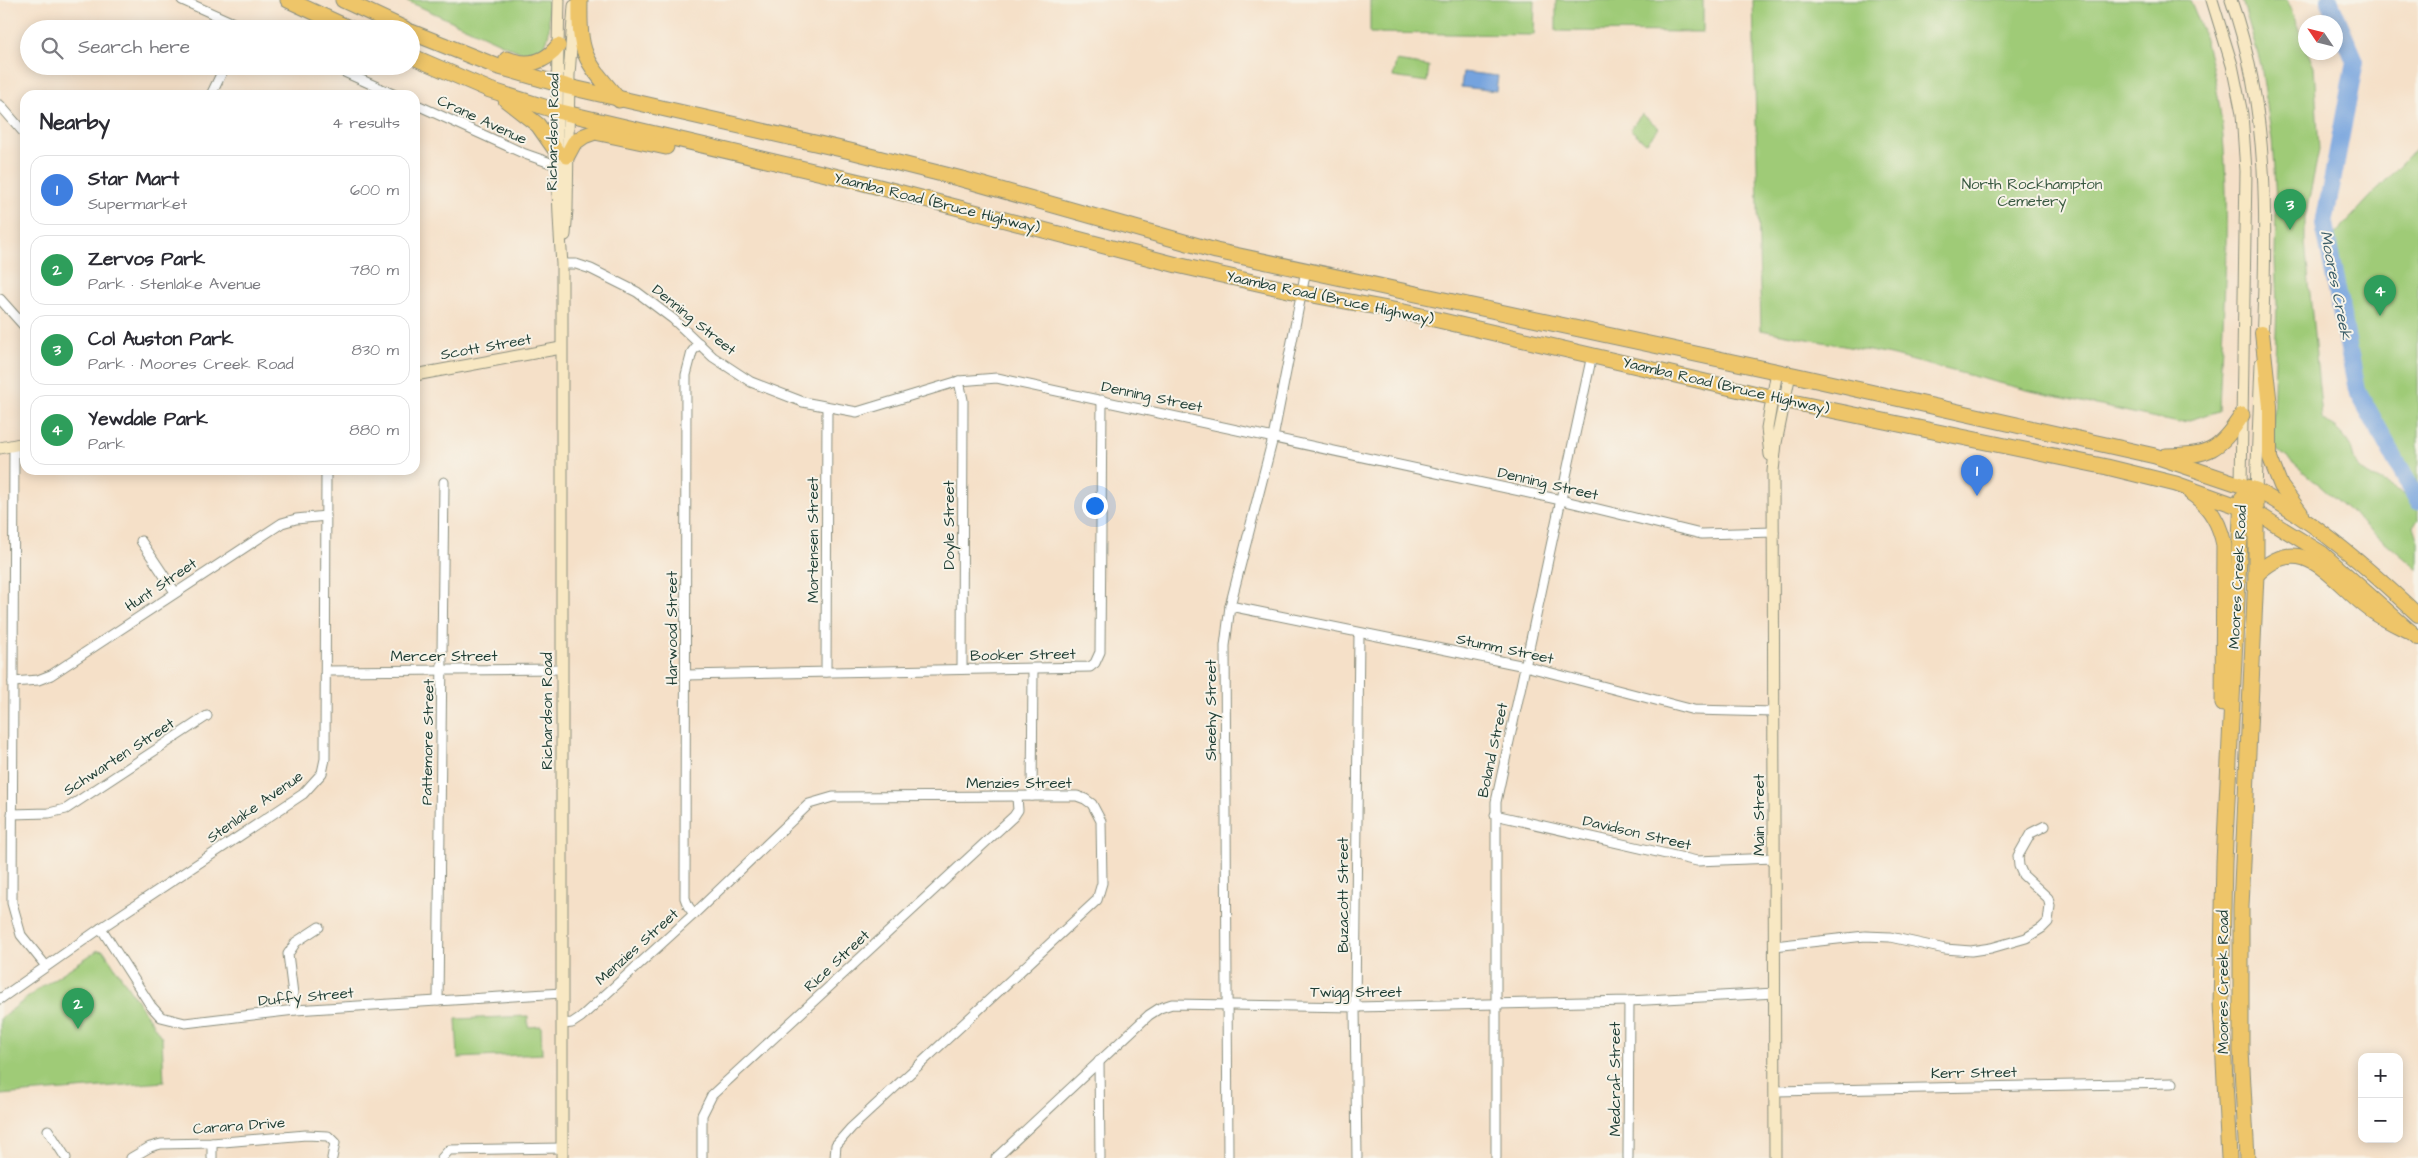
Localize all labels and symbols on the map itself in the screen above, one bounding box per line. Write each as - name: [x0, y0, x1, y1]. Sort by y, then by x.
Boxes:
- north arrow: [2298, 15, 2343, 60]
- street label: Richardson Road: [541, 73, 565, 191]
- street label: Crane Avenue: [434, 90, 530, 150]
- street label: Yaamba Road (Bruce Highway): [831, 167, 1042, 240]
- park label: North Rockhampton Cemetery: [1962, 174, 2103, 213]
- pin: 3: [2274, 189, 2306, 230]
- water label: Moores Creek: [2315, 229, 2358, 342]
- street label: Yaamba Road (Bruce Highway): [1224, 266, 1436, 331]
- pin: 4: [2364, 275, 2396, 316]
- street label: Denning Street: [647, 280, 740, 361]
- street label: Scott Street: [439, 329, 533, 365]
- street label: Yaamba Road (Bruce Highway): [1620, 352, 1832, 421]
- street label: Denning Street: [1099, 376, 1204, 419]
- pin: 1: [1961, 455, 1993, 496]
- street label: Denning Street: [1495, 462, 1600, 507]
- street label: Mortensen Street: [803, 477, 824, 603]
- street label: Doyle Street: [939, 480, 961, 570]
- your location: [1082, 493, 1108, 519]
- street label: Moores Creek Road: [2224, 504, 2252, 649]
- street label: Hunt Street: [121, 553, 201, 617]
- street label: Harwood Street: [662, 571, 683, 685]
- street label: Stumm Street: [1454, 628, 1556, 670]
- street label: Booker Street: [970, 644, 1076, 666]
- street label: Mercer Street: [391, 646, 497, 667]
- street label: Richardson Road: [537, 652, 558, 770]
- street label: Sheehy Street: [1201, 659, 1223, 761]
- street label: Pattemore Street: [416, 679, 440, 805]
- street label: Boland Street: [1473, 701, 1513, 799]
- street label: Schwarten Street: [59, 713, 179, 801]
- street label: Stenlake Avenue: [203, 766, 307, 848]
- street label: Menzies Street: [966, 773, 1072, 794]
- street label: Main Street: [1749, 774, 1770, 856]
- street label: Davidson Street: [1581, 810, 1693, 856]
- street label: Buzacott Street: [1333, 837, 1354, 953]
- street label: Menzies Street: [591, 904, 683, 990]
- street label: Moores Creek Road: [2213, 910, 2234, 1054]
- street label: Rice Street: [800, 925, 874, 997]
- street label: Duffy Street: [257, 982, 355, 1013]
- street label: Twigg Street: [1310, 982, 1402, 1004]
- pin: 2: [62, 988, 94, 1029]
- street label: Medcraf Street: [1605, 1022, 1626, 1136]
- street label: Kerr Street: [1931, 1062, 2017, 1084]
- street label: Carara Drive: [192, 1112, 286, 1140]

